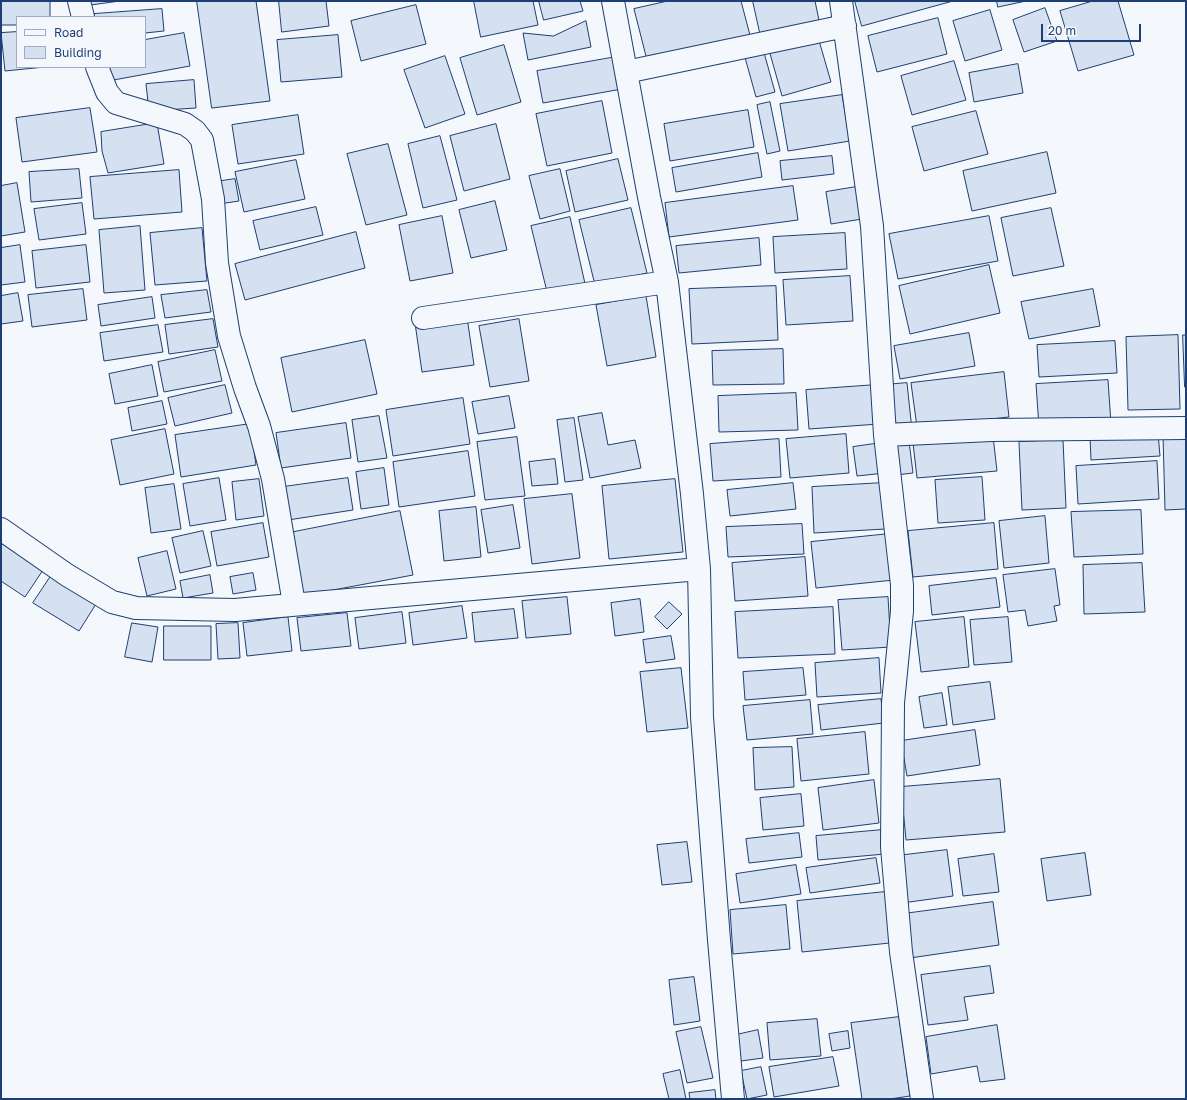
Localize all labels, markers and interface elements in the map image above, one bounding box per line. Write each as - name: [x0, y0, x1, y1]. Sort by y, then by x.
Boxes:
- legend: [16, 16, 146, 68]
- scale bar: [1043, 16, 1143, 42]
- text: 20 m: [1048, 23, 1076, 38]
- text: Road: [54, 25, 83, 40]
- text: Building: [54, 45, 102, 60]

